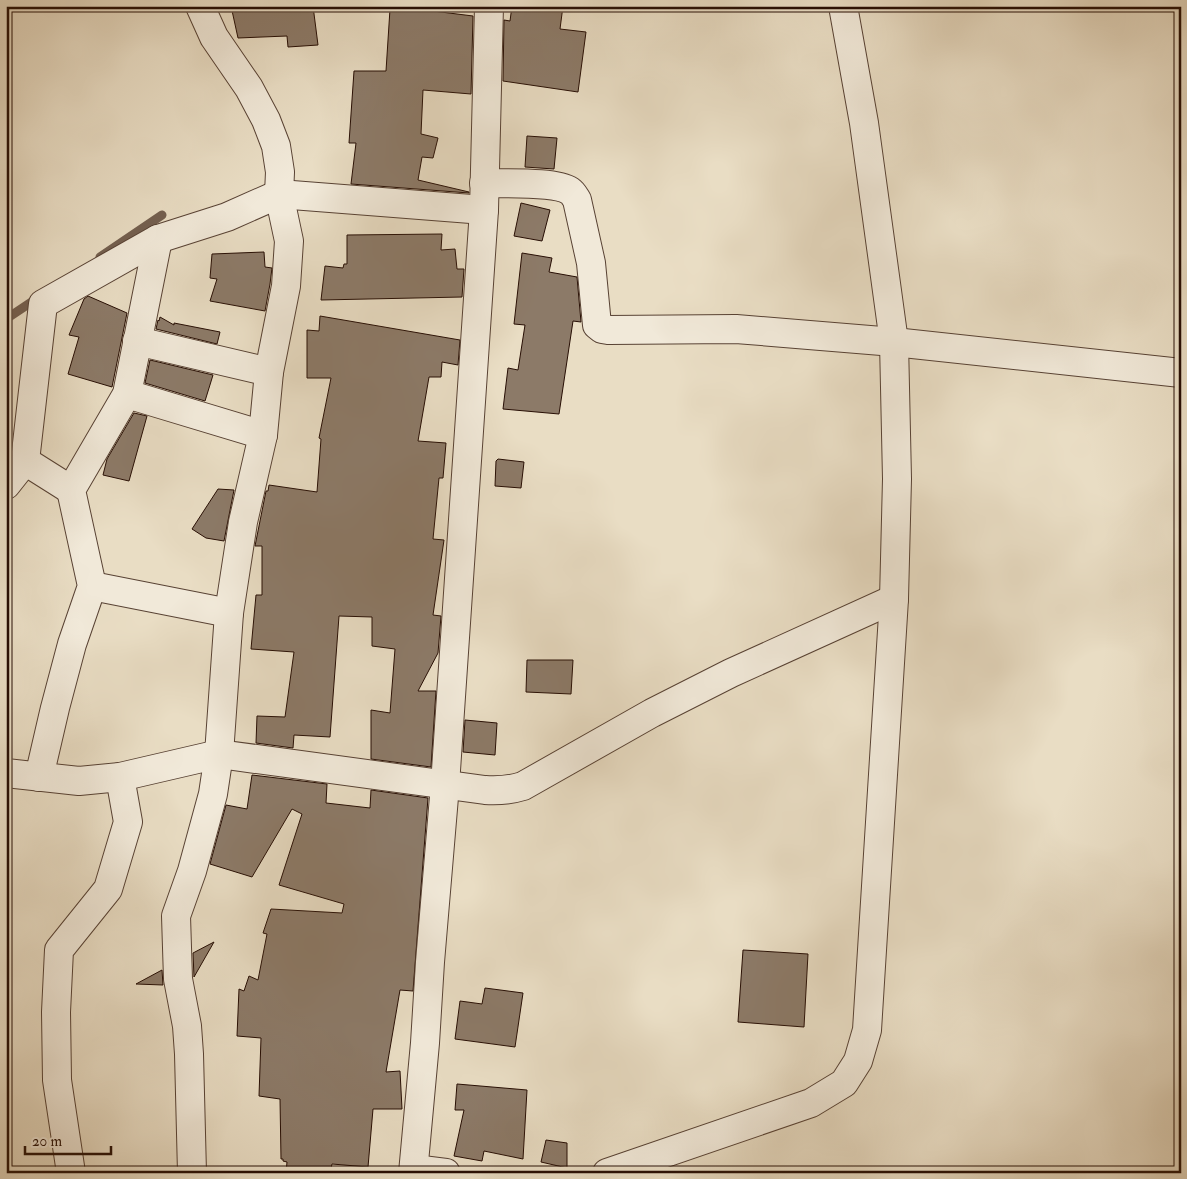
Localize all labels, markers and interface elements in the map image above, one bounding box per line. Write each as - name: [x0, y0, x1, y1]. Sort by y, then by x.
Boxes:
- scale bar: [25, 1124, 111, 1156]
- text: 20 m: [32, 1132, 62, 1151]

